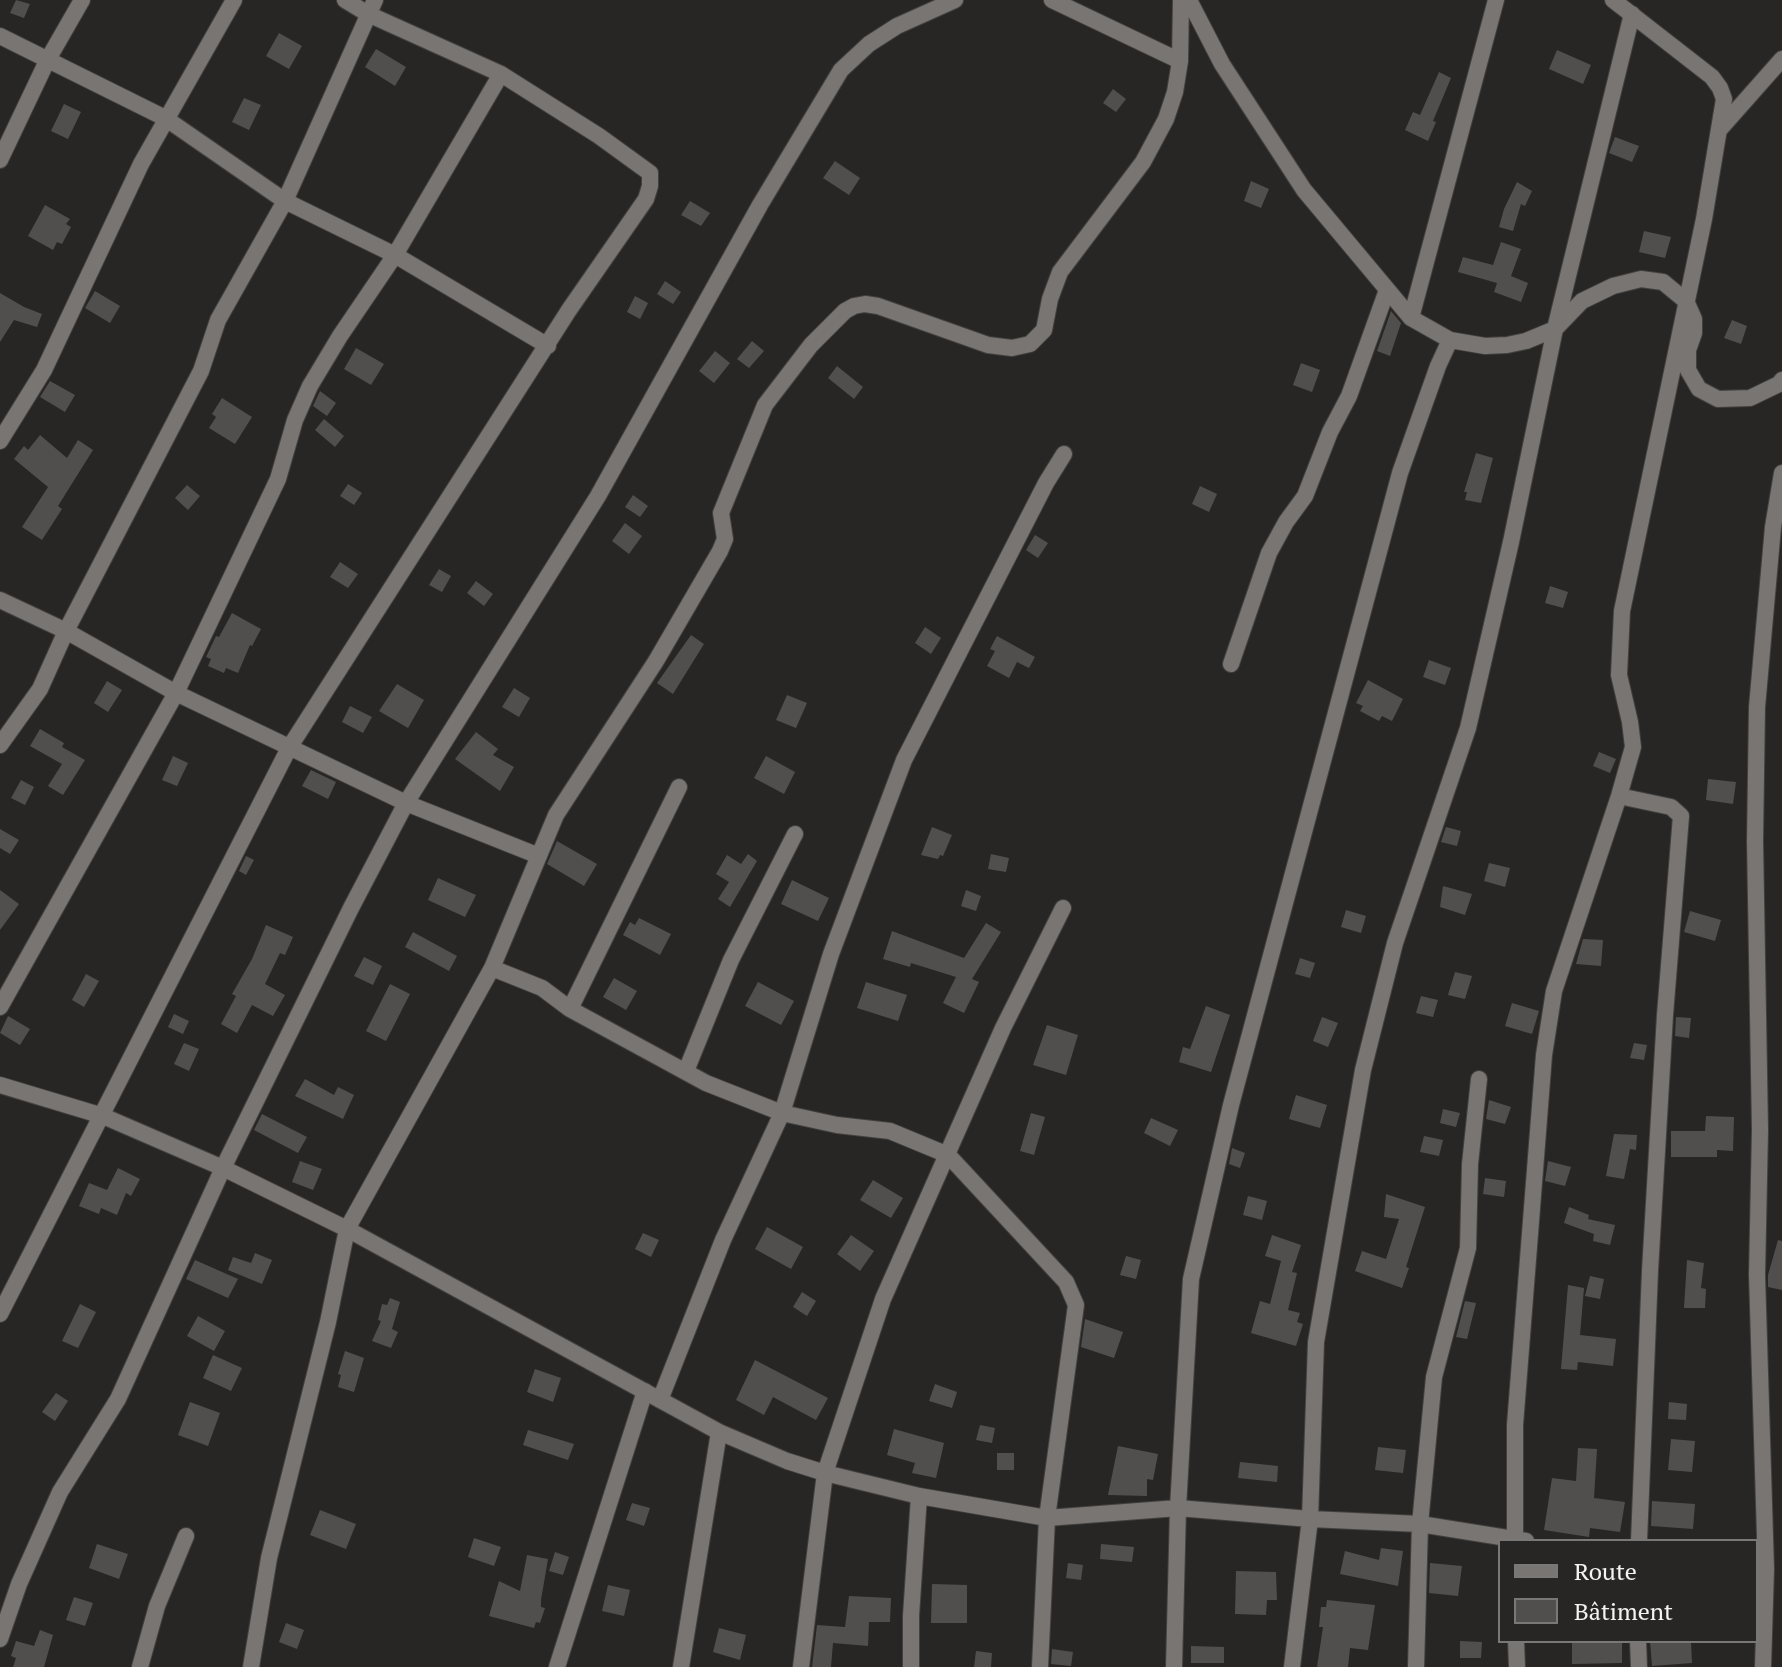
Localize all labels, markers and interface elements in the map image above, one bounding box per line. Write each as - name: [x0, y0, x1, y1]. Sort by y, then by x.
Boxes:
- legend: [1498, 1539, 1758, 1643]
- text: Route: [1574, 1555, 1637, 1587]
- text: Bâtiment: [1574, 1595, 1673, 1627]

